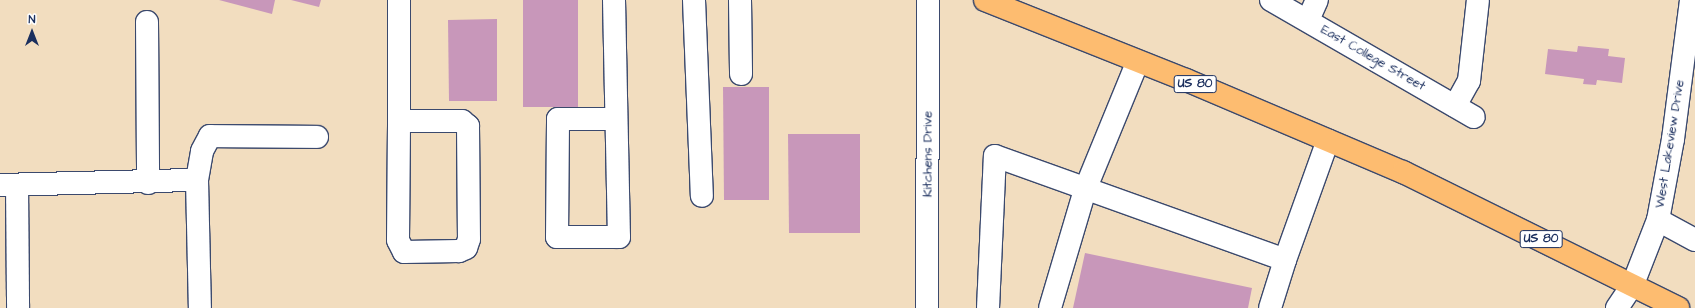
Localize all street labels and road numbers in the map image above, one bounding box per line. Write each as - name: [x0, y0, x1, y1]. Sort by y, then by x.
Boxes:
- street label: East College Street: [1318, 22, 1428, 94]
- road number: US 80: [1173, 74, 1217, 94]
- street label: West Lakeview Drive: [1652, 79, 1688, 209]
- street label: Kitchens Drive: [920, 111, 936, 197]
- road number: US 80: [1519, 229, 1563, 249]

